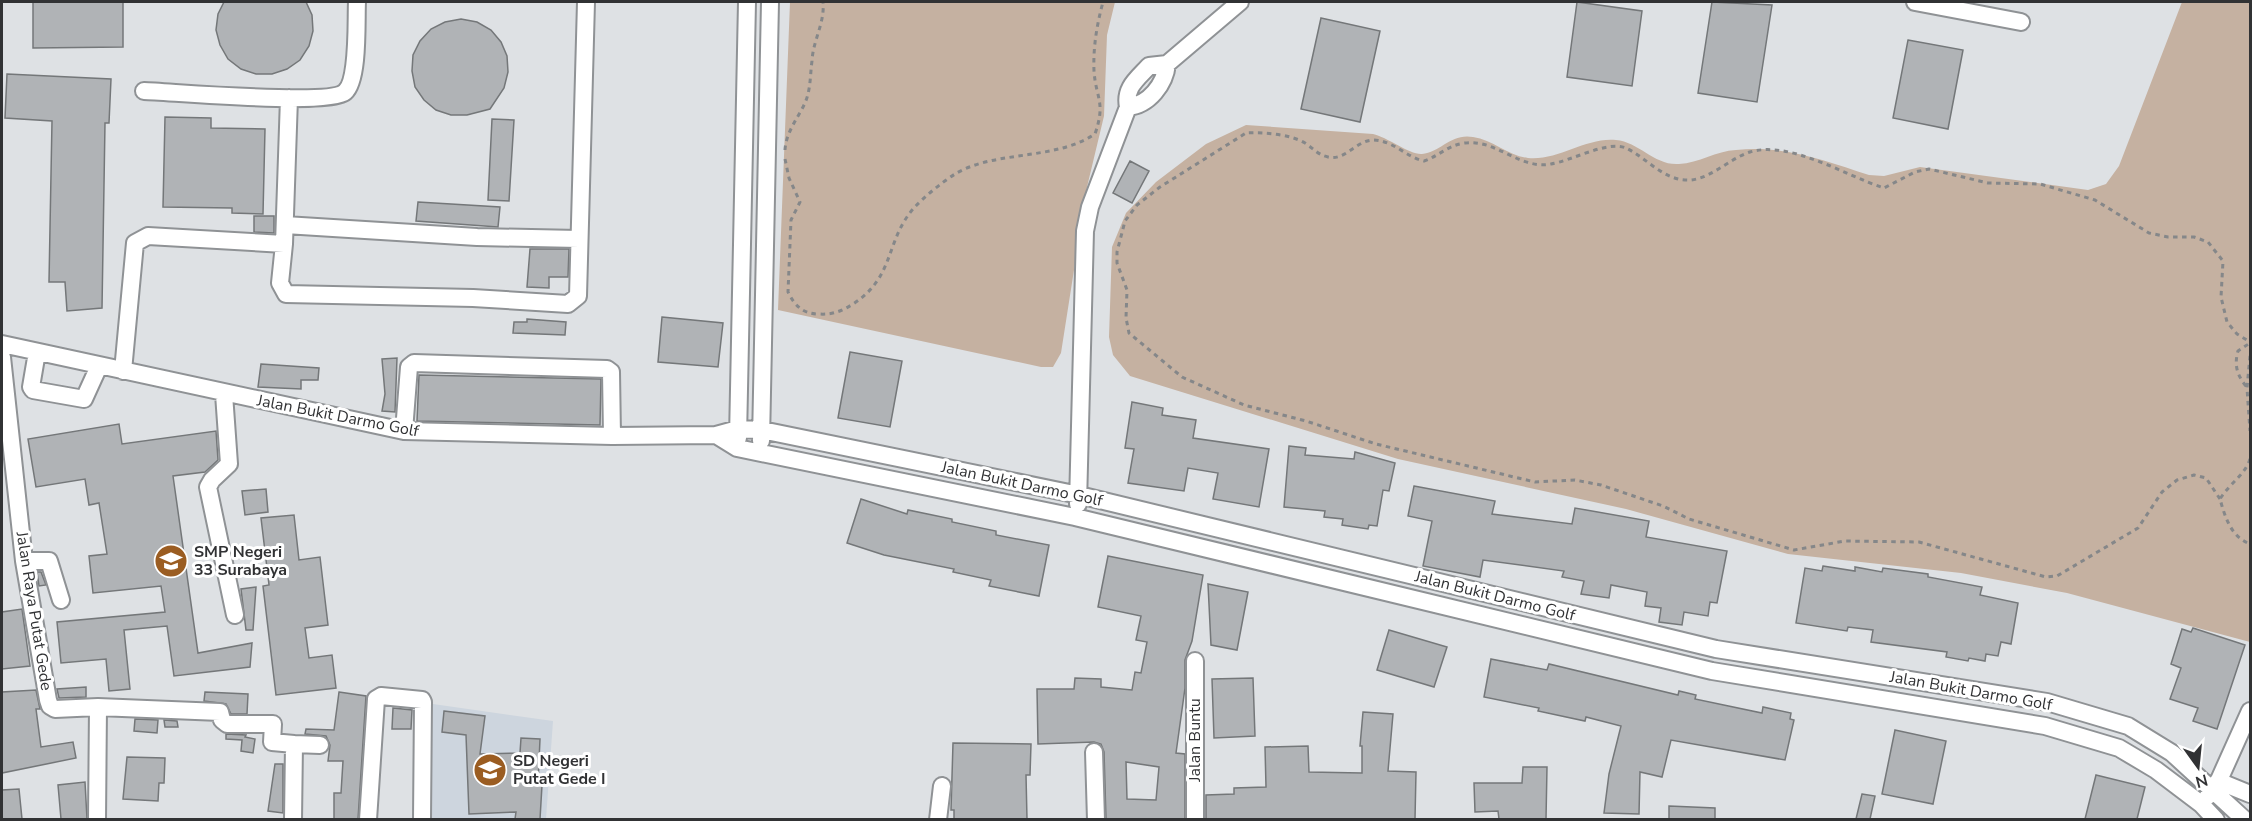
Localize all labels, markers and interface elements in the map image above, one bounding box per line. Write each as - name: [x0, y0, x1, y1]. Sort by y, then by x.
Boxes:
- street label: Jalan Bukit Darmo Golf: [254, 389, 422, 443]
- street label: Jalan Bukit Darmo Golf: [938, 456, 1105, 512]
- street label: Jalan Raya Putat Gede: [10, 529, 57, 692]
- place label: SMP Negeri 33 Surabaya: [194, 541, 287, 581]
- school or university icon: SMP Negeri 33 Surabaya: [153, 543, 189, 579]
- street label: Jalan Bukit Darmo Golf: [1412, 565, 1578, 627]
- street label: Jalan Bukit Darmo Golf: [1887, 666, 2055, 716]
- street label: Jalan Buntu: [1184, 698, 1206, 783]
- north arrow: [2168, 737, 2228, 797]
- place label: SD Negeri Putat Gede I: [513, 750, 605, 790]
- school or university icon: SD Negeri Putat Gede I: [472, 752, 508, 788]
- text: N: [2193, 768, 2210, 793]

